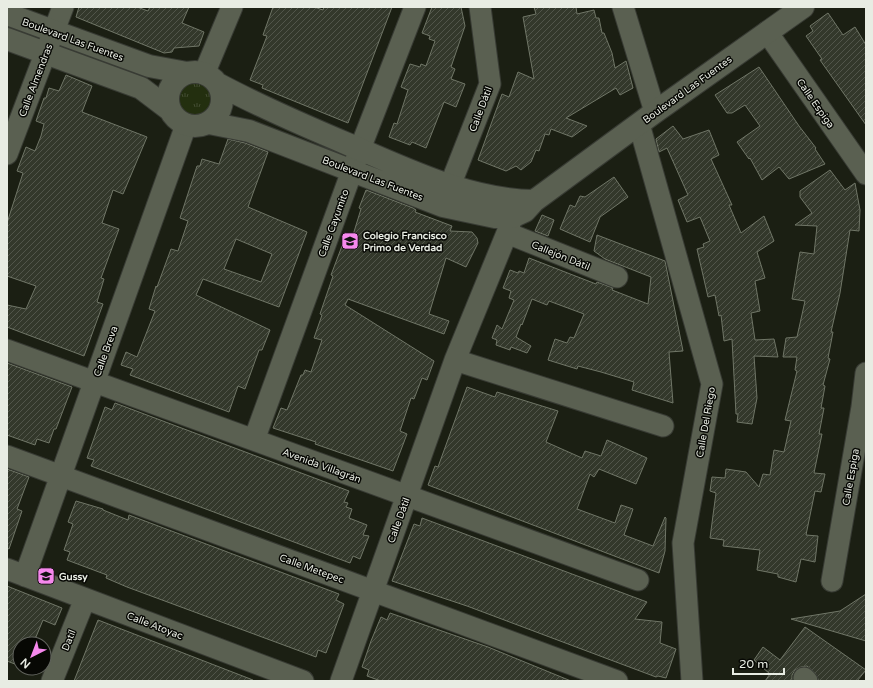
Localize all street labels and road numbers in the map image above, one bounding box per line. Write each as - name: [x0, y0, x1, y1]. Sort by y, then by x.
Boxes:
- street label: Boulevard Las Fuentes: [20, 16, 125, 64]
- street label: Calle Almendras: [16, 42, 55, 119]
- street label: Boulevard Las Fuentes: [641, 53, 735, 126]
- street label: Calle Espiga: [794, 77, 837, 131]
- street label: Calle Dátil: [467, 85, 495, 134]
- street label: Boulevard Las Fuentes: [321, 154, 425, 204]
- street label: Calle Cayumito: [316, 188, 352, 259]
- street label: Callejón Dátil: [530, 239, 592, 273]
- street label: Calle Breva: [91, 324, 121, 378]
- street label: Calle Del Riego: [694, 386, 718, 458]
- street label: Avenida Villagrán: [281, 446, 363, 486]
- street label: Calle Espiga: [840, 448, 862, 507]
- street label: Calle Dátil: [385, 496, 413, 545]
- street label: Calle Metepec: [278, 552, 346, 586]
- street label: Calle Atoyac: [125, 610, 184, 642]
- street label: Datíl: [59, 628, 79, 653]

